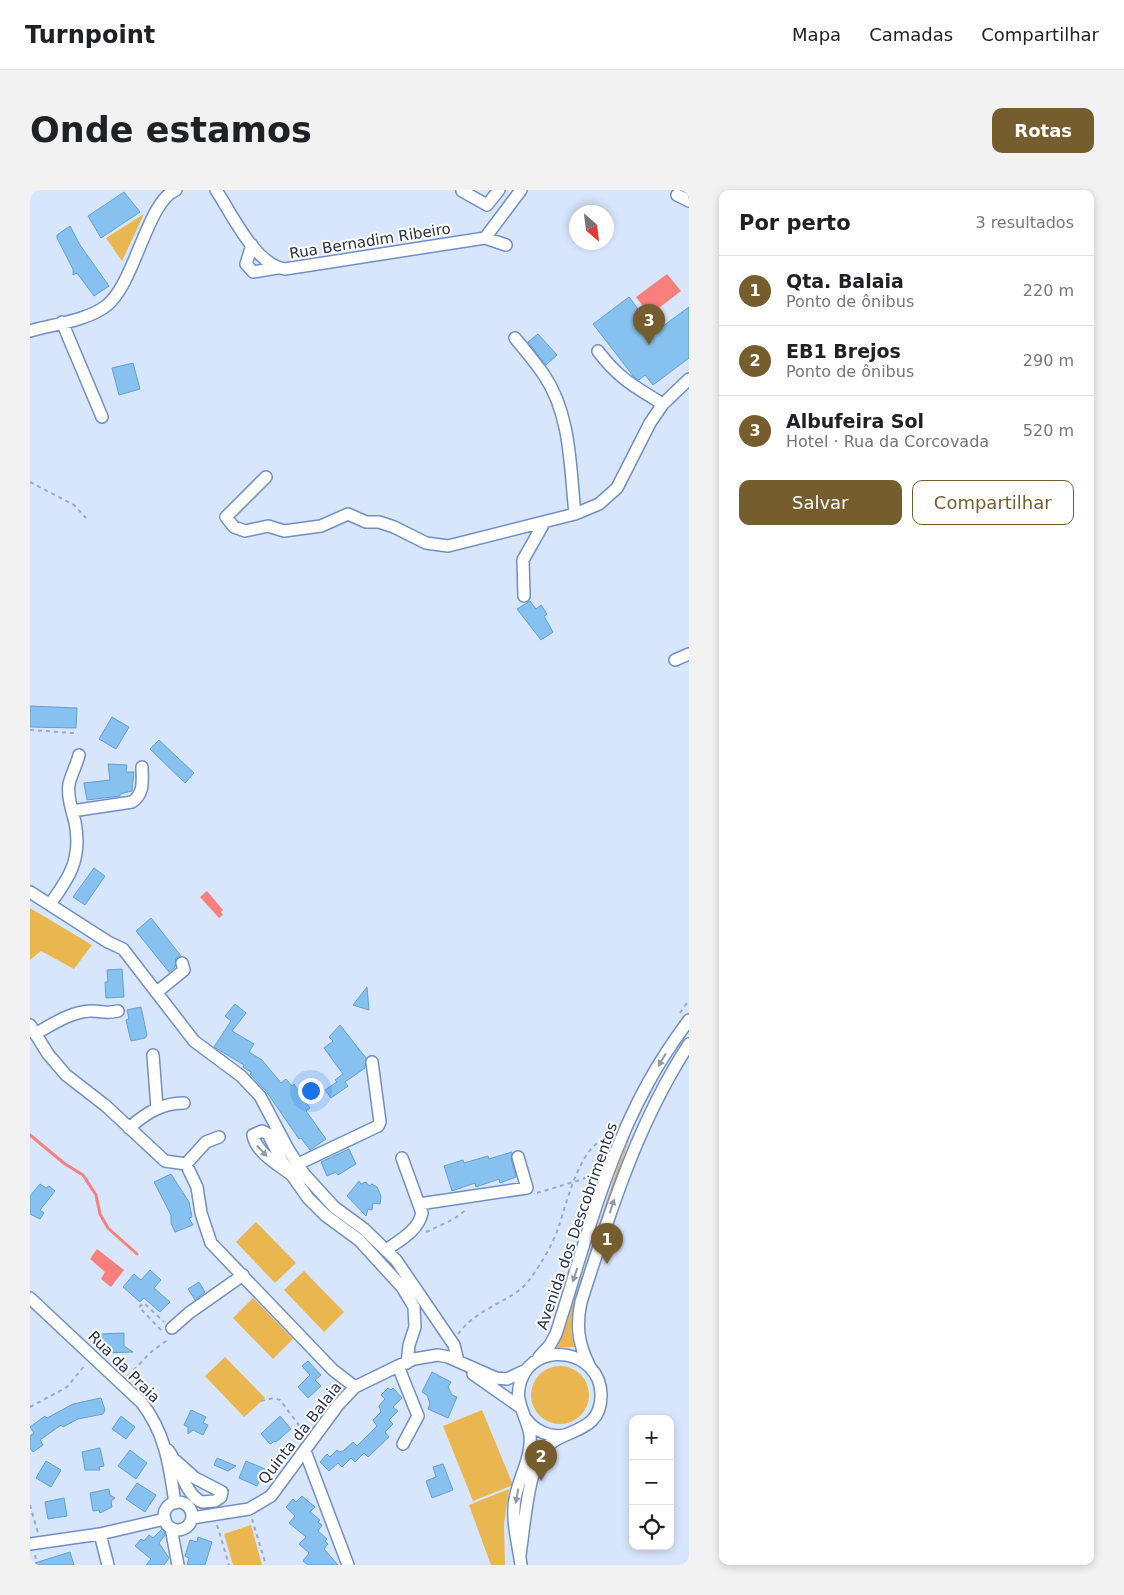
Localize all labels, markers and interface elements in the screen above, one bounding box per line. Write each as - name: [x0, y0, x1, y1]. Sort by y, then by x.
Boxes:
- text: Turnpoint: [25, 21, 155, 49]
- text: Mapa: [792, 24, 841, 45]
- text: Camadas: [869, 24, 953, 45]
- text: Compartilhar: [981, 24, 1099, 45]
- button: Rotas: [992, 108, 1094, 153]
- text: Onde estamos: [30, 110, 312, 150]
- north arrow: [569, 205, 614, 250]
- text: Por perto: [739, 211, 851, 235]
- text: 3 resultados: [975, 213, 1074, 232]
- street label: Rua Bernadim Ribeiro: [288, 219, 452, 263]
- text: Qta. Balaia: [786, 270, 904, 292]
- text: 1: [749, 281, 761, 300]
- text: 220 m: [1023, 281, 1074, 300]
- text: Ponto de ônibus: [786, 292, 914, 311]
- pin: 3: [633, 304, 665, 345]
- text: EB1 Brejos: [786, 340, 901, 362]
- text: 2: [749, 351, 761, 370]
- text: 290 m: [1023, 351, 1074, 370]
- text: Ponto de ônibus: [786, 362, 914, 381]
- text: Albufeira Sol: [786, 410, 924, 432]
- text: 3: [749, 421, 761, 440]
- text: 520 m: [1023, 421, 1074, 440]
- text: Hotel · Rua da Corcovada: [786, 432, 989, 451]
- button: Salvar: [739, 480, 902, 525]
- button: Compartilhar: [912, 480, 1074, 525]
- one-way arrow: [657, 1053, 666, 1066]
- your location: [298, 1078, 324, 1104]
- street label: Avenida dos Descobrimentos: [533, 1120, 621, 1332]
- one-way arrow: [256, 1144, 268, 1156]
- one-way arrow: [609, 1199, 617, 1214]
- pin: 1: [591, 1223, 623, 1264]
- one-way arrow: [571, 1268, 579, 1283]
- street label: Rua da Praia: [84, 1327, 164, 1407]
- street label: Quinta da Balaia: [255, 1378, 345, 1488]
- map controls: [629, 1415, 674, 1550]
- button: +: [629, 1415, 674, 1460]
- pin: 2: [525, 1440, 557, 1481]
- button: −: [629, 1460, 674, 1505]
- one-way arrow: [512, 1488, 520, 1504]
- button: locate: [629, 1505, 674, 1550]

